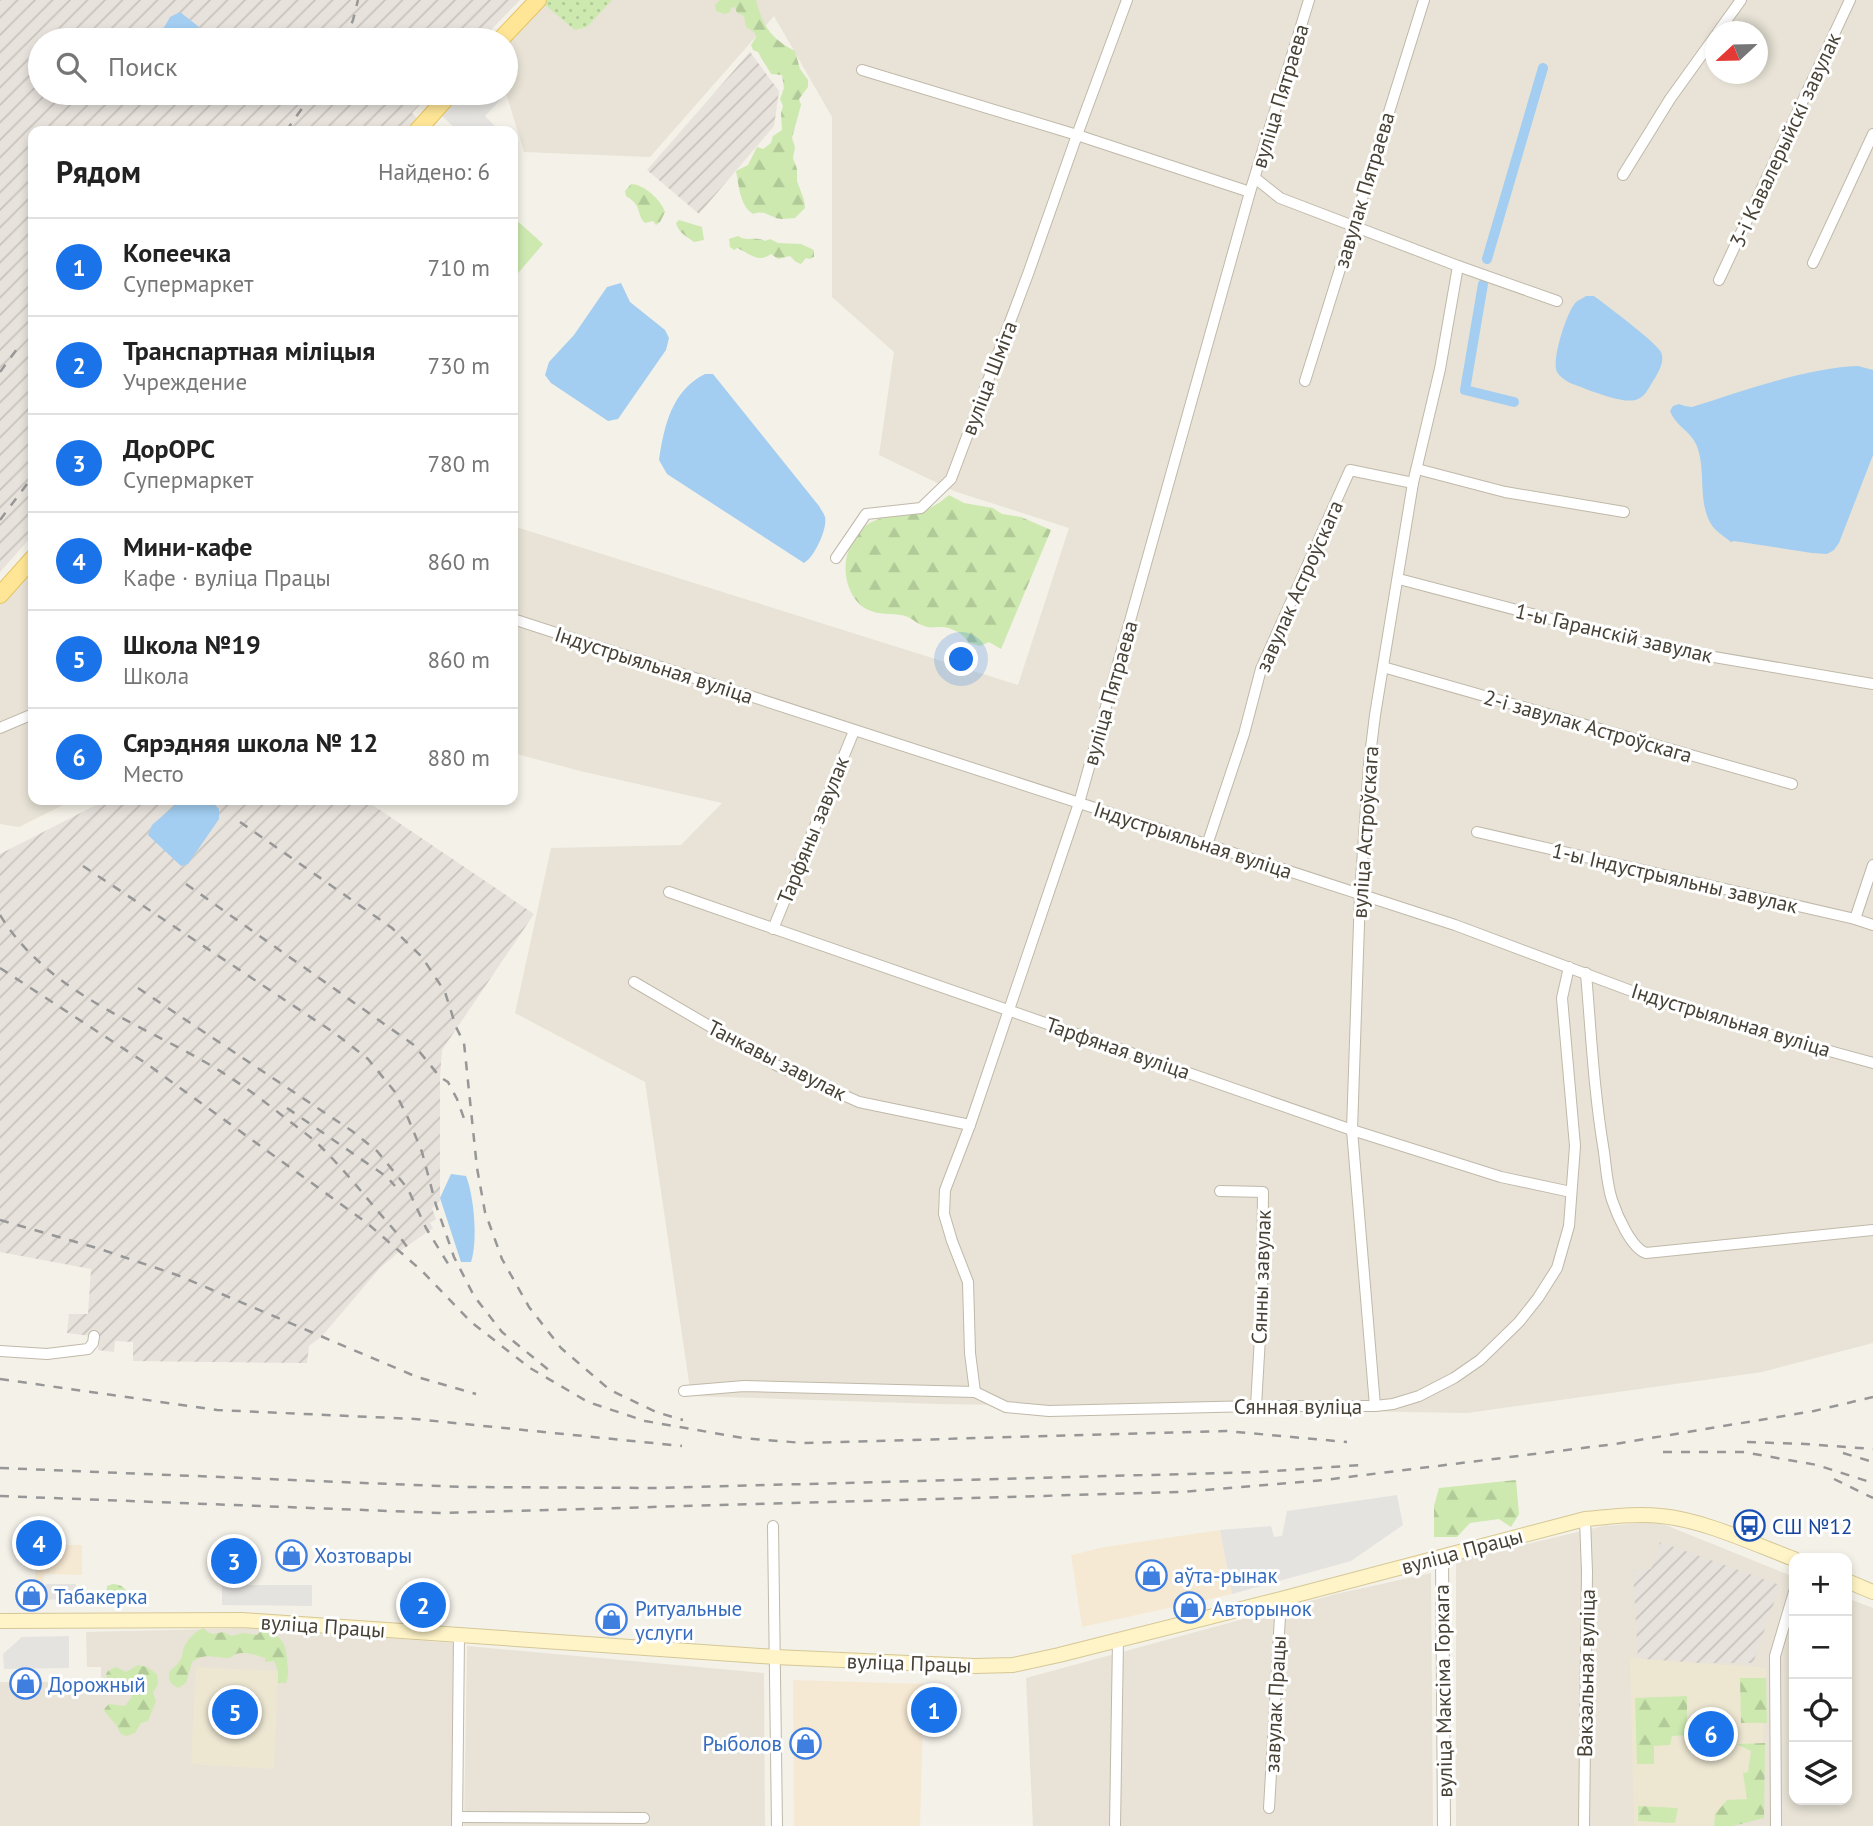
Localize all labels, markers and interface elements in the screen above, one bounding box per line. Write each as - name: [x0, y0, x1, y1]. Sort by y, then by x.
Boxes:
- street label: вуліца Пятраева: [1245, 21, 1315, 171]
- north arrow: [1705, 21, 1768, 84]
- search box: [28, 28, 518, 105]
- street label: 3-і Кавалерыйскі завулак: [1723, 28, 1847, 252]
- icon: search: [52, 48, 90, 86]
- text: Поиск: [108, 50, 177, 83]
- street label: завулак Пятраева: [1327, 109, 1401, 271]
- text: Рядом: [56, 152, 141, 191]
- text: Найдено: 6: [378, 157, 490, 186]
- text: Копеечка: [123, 236, 231, 269]
- text: 1: [72, 253, 86, 282]
- text: 710 m: [428, 253, 490, 282]
- text: Супермаркет: [123, 269, 253, 298]
- street label: вуліца Шміта: [955, 317, 1023, 439]
- text: Транспартная міліцыя: [123, 334, 375, 367]
- text: 2: [72, 351, 86, 380]
- text: 730 m: [428, 351, 490, 380]
- text: Учреждение: [123, 367, 247, 396]
- text: ДорОРС: [123, 432, 215, 465]
- text: 3: [72, 449, 86, 478]
- text: 780 m: [428, 449, 490, 478]
- text: Супермаркет: [123, 465, 253, 494]
- street label: завулак Астроўскага: [1249, 496, 1349, 676]
- text: Мини-кафе: [123, 530, 252, 563]
- text: 4: [72, 547, 86, 576]
- text: 860 m: [428, 547, 490, 576]
- text: Кафе · вуліца Працы: [123, 563, 331, 592]
- street label: 1-ы Гаранскій завулак: [1513, 597, 1715, 669]
- street label: вуліца Пятраева: [1076, 618, 1144, 768]
- street label: Індустрыяльная вуліца: [551, 620, 757, 710]
- text: Школа №19: [123, 628, 261, 661]
- your location: [944, 642, 978, 676]
- text: 5: [72, 645, 86, 674]
- text: 860 m: [428, 645, 490, 674]
- text: Школа: [123, 661, 189, 690]
- street label: 2-і завулак Астроўскага: [1481, 683, 1695, 769]
- text: Сярэдняя школа № 12: [123, 726, 378, 759]
- text: 6: [72, 743, 86, 772]
- text: 880 m: [428, 743, 490, 772]
- street label: вуліца Астроўскага: [1346, 745, 1384, 919]
- street label: Тарфяны завулак: [771, 752, 855, 908]
- text: Место: [123, 759, 184, 788]
- street label: Індустрыяльная вуліца: [1090, 795, 1296, 885]
- street label: 1-ы Індустрыяльны завулак: [1549, 837, 1801, 919]
- street label: Індустрыяльная вуліца: [1628, 977, 1834, 1063]
- street label: Тарфяная вуліца: [1042, 1011, 1194, 1085]
- street label: Танкавы завулак: [703, 1013, 851, 1107]
- street label: Сянны завулак: [1245, 1209, 1277, 1345]
- street label: Сянная вуліца: [1234, 1393, 1362, 1420]
- bus stop icon: СШ №12: [1732, 1509, 1766, 1543]
- place label: СШ №12: [1772, 1513, 1852, 1540]
- pin: 4: [16, 1517, 62, 1569]
- street label: вуліца Працы: [1398, 1522, 1526, 1580]
- pin: 3: [211, 1535, 257, 1587]
- shop icon: Хозтовары: [274, 1538, 308, 1572]
- place label: Хозтовары: [314, 1542, 412, 1569]
- map controls: [1789, 1553, 1852, 1805]
- button: +: [1789, 1553, 1852, 1616]
- shop icon: аўта-рынак: [1134, 1558, 1168, 1592]
- place label: аўта-рынак: [1174, 1562, 1278, 1589]
- shop icon: Табакерка: [14, 1579, 48, 1613]
- pin: 2: [400, 1579, 446, 1631]
- place label: Табакерка: [54, 1583, 148, 1610]
- street label: вуліца Максіма Горкага: [1428, 1584, 1458, 1798]
- street label: Вакзальная вуліца: [1571, 1589, 1601, 1757]
- shop icon: Авторынок: [1172, 1591, 1206, 1625]
- place label: Ритуальные услуги: [635, 1595, 742, 1646]
- place label: Авторынок: [1212, 1595, 1312, 1622]
- shop icon: Ритуальные услуги: [595, 1603, 629, 1637]
- street label: вуліца Працы: [260, 1608, 386, 1644]
- button: −: [1789, 1616, 1852, 1679]
- street label: завулак Працы: [1258, 1635, 1292, 1773]
- street label: вуліца Працы: [846, 1647, 972, 1679]
- shop icon: Дорожный: [8, 1667, 42, 1701]
- place label: Дорожный: [48, 1671, 146, 1698]
- button: locate: [1789, 1679, 1852, 1742]
- pin: 1: [911, 1684, 957, 1736]
- pin: 5: [212, 1686, 258, 1738]
- pin: 6: [1688, 1708, 1734, 1760]
- shop icon: Рыболов: [788, 1726, 822, 1760]
- place label: Рыболов: [702, 1730, 782, 1757]
- button: layers: [1789, 1742, 1852, 1805]

